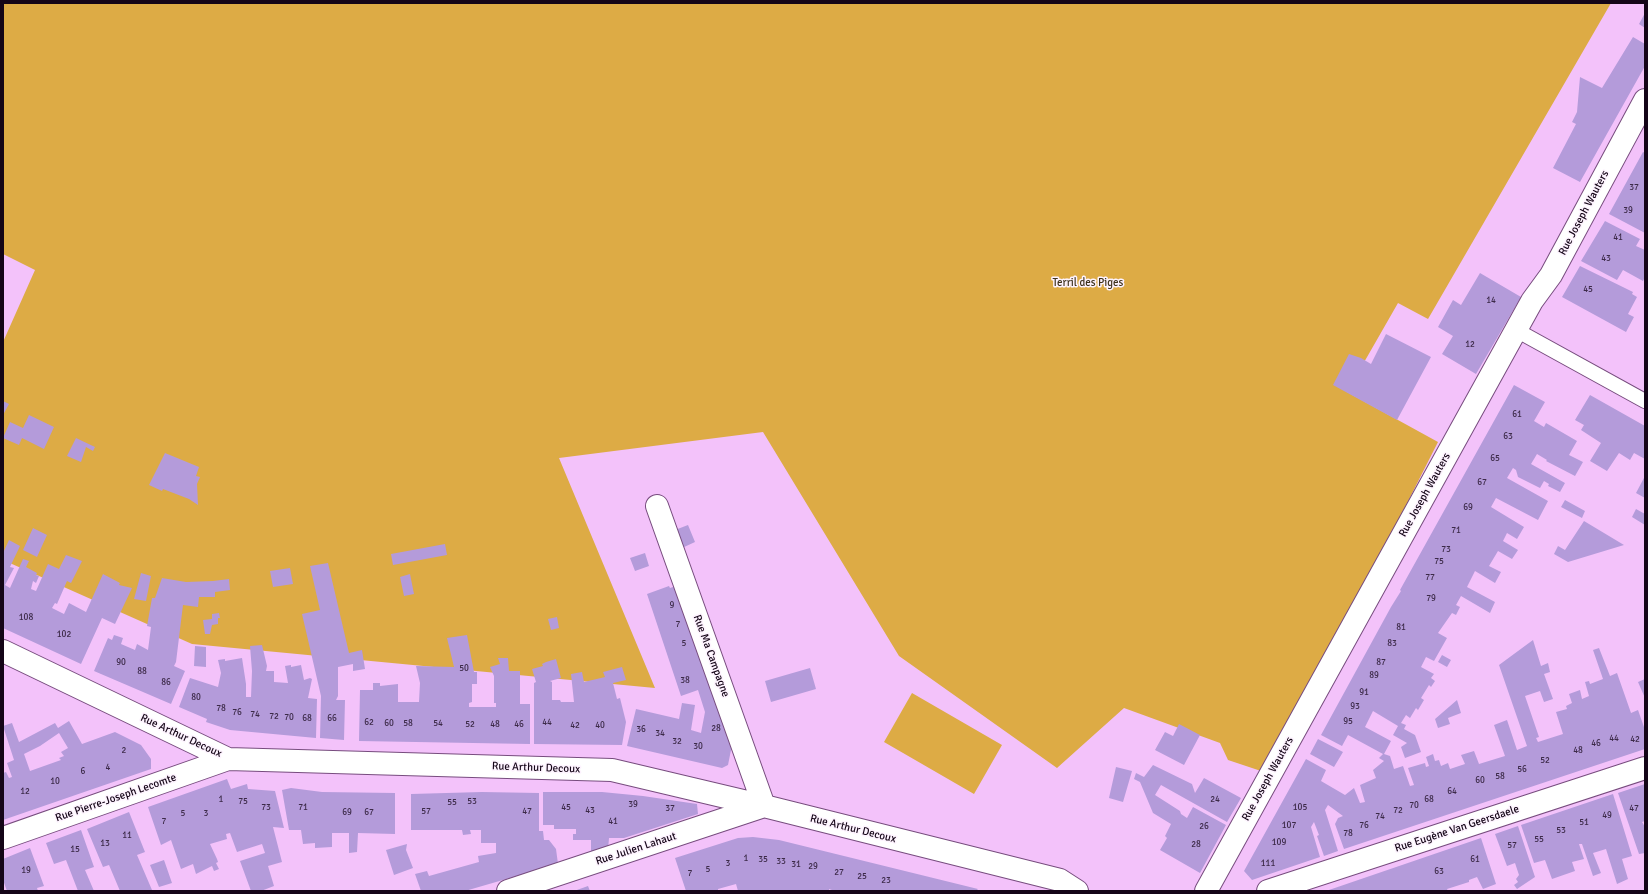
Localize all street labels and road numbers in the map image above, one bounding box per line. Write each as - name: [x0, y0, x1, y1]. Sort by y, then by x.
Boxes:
- street label: Rue Joseph Wauters: [1556, 168, 1612, 258]
- street label: Rue Joseph Wauters: [1396, 451, 1454, 539]
- street label: Rue Ma Campagne: [690, 613, 732, 699]
- street label: Rue Arthur Decoux: [138, 711, 224, 761]
- street label: Rue Joseph Wauters: [1239, 735, 1297, 823]
- street label: Rue Arthur Decoux: [492, 760, 580, 776]
- street label: Rue Pierre-Joseph Lecomte: [54, 771, 178, 825]
- street label: Rue Eugène Van Geersdaele: [1393, 803, 1521, 855]
- street label: Rue Arthur Decoux: [809, 812, 897, 846]
- street label: Rue Julien Lahaut: [594, 830, 678, 868]

